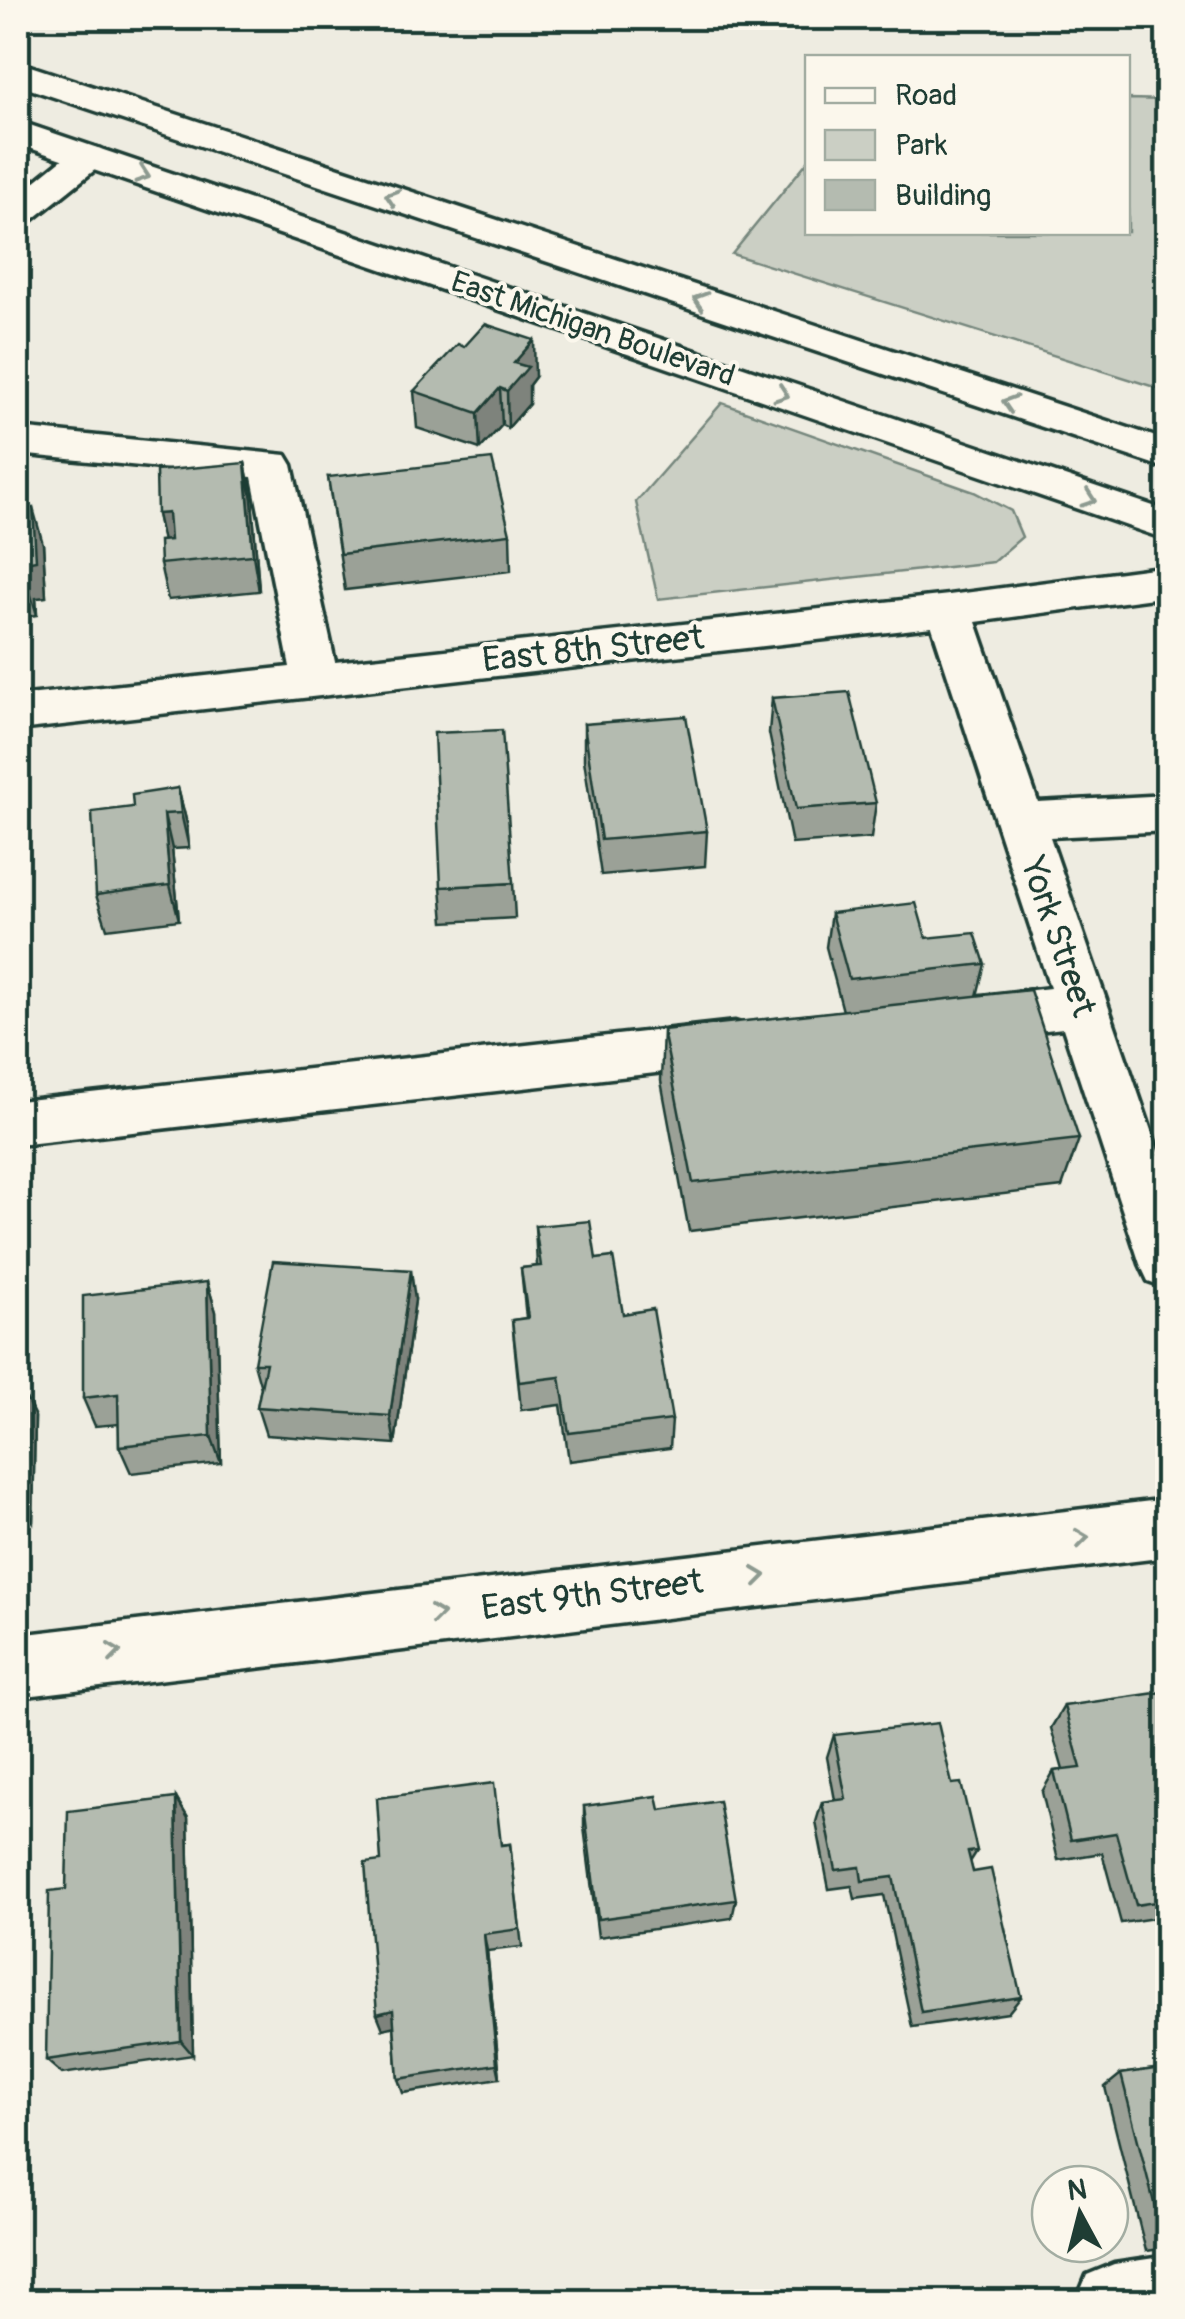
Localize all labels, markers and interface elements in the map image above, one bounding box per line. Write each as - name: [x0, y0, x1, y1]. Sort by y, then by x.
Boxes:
- legend: [805, 55, 1130, 235]
- text: Road: [895, 77, 957, 114]
- text: Park: [895, 127, 948, 164]
- one-way arrow: [133, 164, 150, 184]
- text: Building: [895, 177, 991, 214]
- one-way arrow: [384, 189, 401, 209]
- street label: East Michigan Boulevard: [446, 263, 740, 395]
- one-way arrow: [693, 292, 710, 312]
- one-way arrow: [772, 382, 789, 402]
- one-way arrow: [1001, 394, 1018, 414]
- one-way arrow: [1079, 487, 1097, 508]
- street label: East 8th Street: [480, 615, 707, 683]
- street label: York Street: [1010, 851, 1106, 1023]
- one-way arrow: [1075, 1528, 1091, 1549]
- street label: East 9th Street: [479, 1559, 706, 1630]
- one-way arrow: [752, 1566, 768, 1587]
- one-way arrow: [429, 1604, 445, 1625]
- one-way arrow: [106, 1642, 122, 1663]
- north arrow: [1030, 2164, 1130, 2264]
- text: N: [1066, 2172, 1089, 2209]

